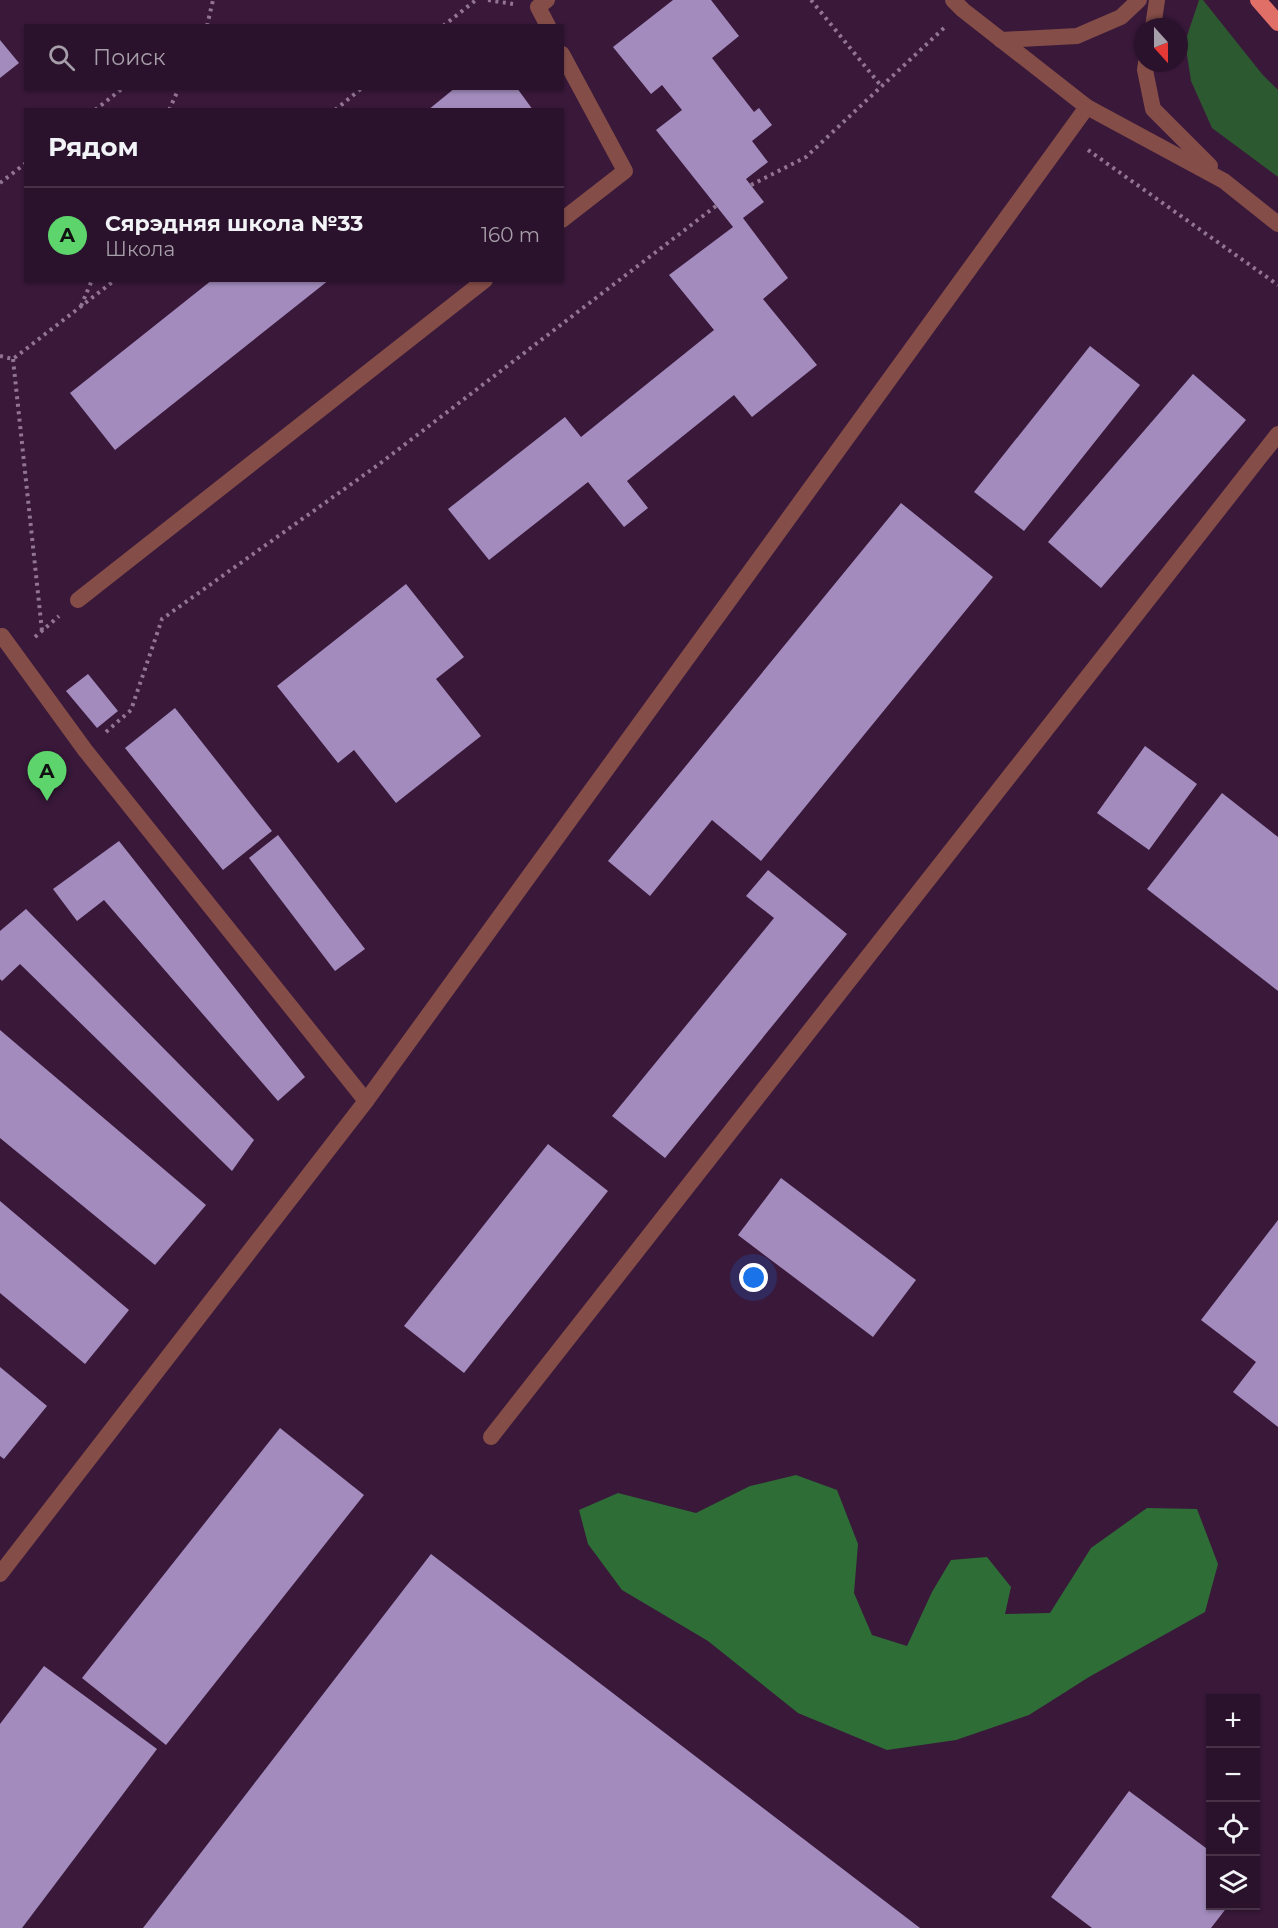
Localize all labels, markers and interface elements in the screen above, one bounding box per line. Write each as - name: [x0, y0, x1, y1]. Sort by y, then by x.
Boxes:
- north arrow: [1134, 18, 1188, 72]
- search box: [24, 24, 564, 90]
- icon: search: [45, 41, 78, 74]
- text: Поиск: [93, 44, 165, 71]
- text: Рядом: [48, 131, 139, 163]
- text: Сярэдняя школа №33: [105, 210, 363, 237]
- text: A: [60, 223, 75, 247]
- text: 160 m: [481, 223, 540, 247]
- text: Школа: [105, 237, 175, 261]
- pin: A: [28, 752, 66, 801]
- your location: [739, 1263, 768, 1292]
- map controls: [1206, 1694, 1260, 1910]
- button: +: [1206, 1694, 1260, 1748]
- button: −: [1206, 1748, 1260, 1802]
- button: locate: [1206, 1802, 1260, 1856]
- button: layers: [1206, 1856, 1260, 1910]

